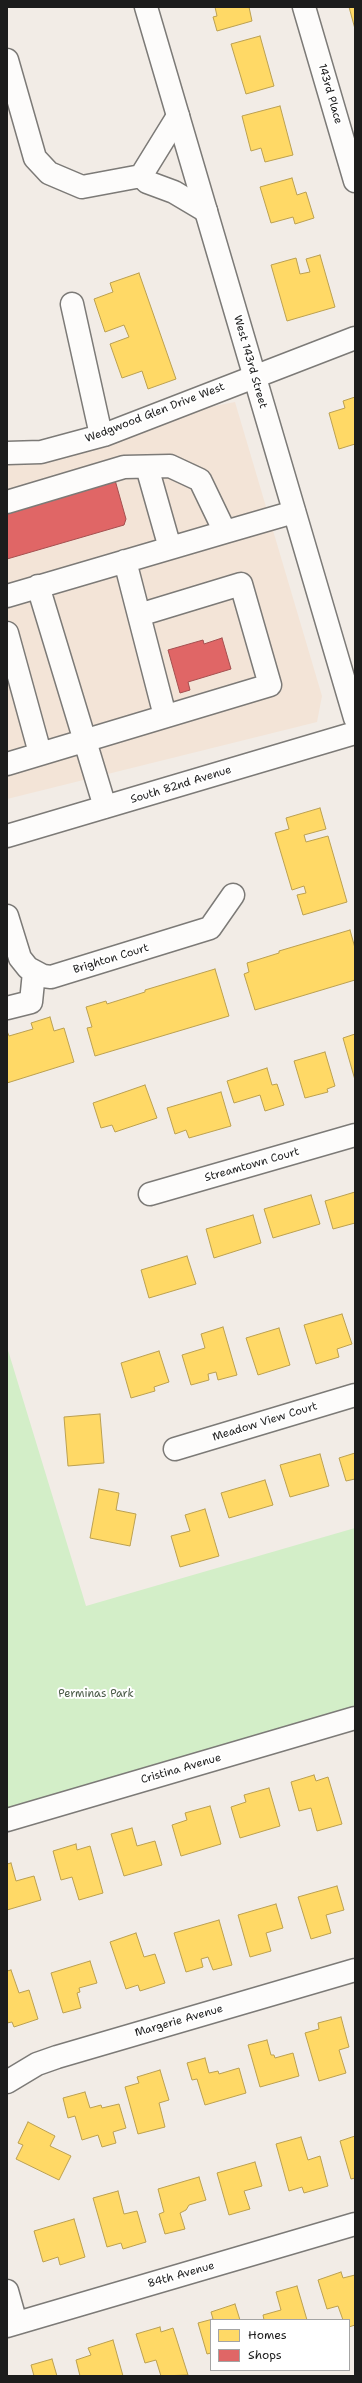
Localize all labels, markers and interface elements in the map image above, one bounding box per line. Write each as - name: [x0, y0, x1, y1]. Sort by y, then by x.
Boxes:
- street label: 143rd Place: [315, 62, 345, 126]
- street label: West 143rd Street: [230, 314, 270, 410]
- street label: Wedgwood Glen Drive West: [83, 380, 227, 446]
- street label: South 82nd Avenue: [129, 763, 233, 807]
- street label: Brighton Court: [72, 941, 150, 977]
- street label: Streamtown Court: [203, 1145, 301, 1185]
- street label: Meadow View Court: [211, 1400, 319, 1444]
- park label: Perminas Park: [58, 1687, 134, 1701]
- street label: Cristina Avenue: [139, 1751, 223, 1787]
- street label: Margerie Avenue: [133, 2002, 225, 2040]
- street label: 84th Avenue: [146, 2259, 216, 2291]
- legend: [210, 2319, 350, 2371]
- text: Homes: [248, 2327, 287, 2343]
- text: Shops: [248, 2347, 282, 2363]

